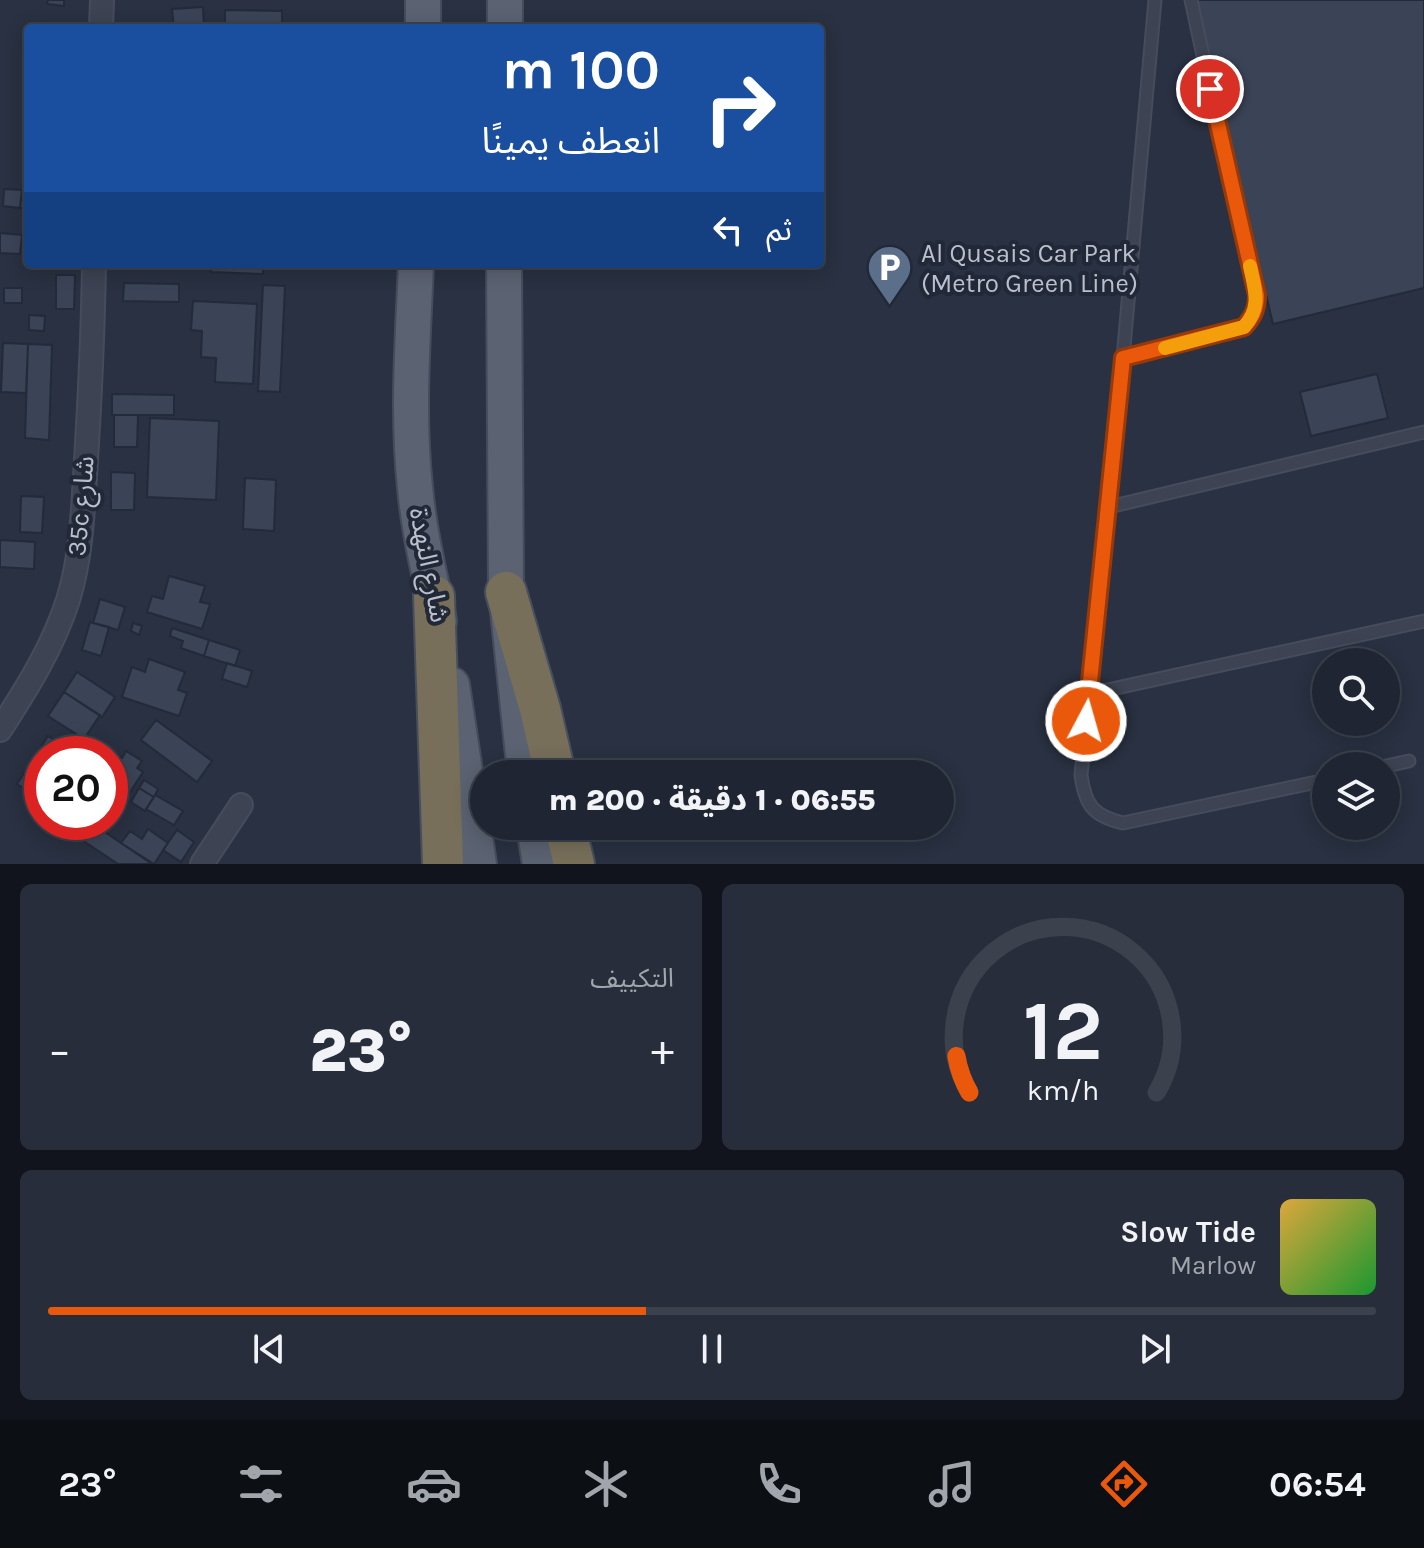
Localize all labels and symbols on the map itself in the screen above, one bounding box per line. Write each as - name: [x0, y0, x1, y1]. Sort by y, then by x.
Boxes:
- pin: [1176, 55, 1244, 123]
- place label: Al Qusais Car Park (Metro Green Line): [921, 238, 1138, 299]
- parking icon: Al Qusais Car Park (Metro Green Line): [866, 244, 914, 307]
- street label: 35c شارع: [61, 455, 104, 558]
- street label: شارع النهدة: [400, 505, 455, 626]
- position arrow: [1044, 679, 1128, 763]
- speed limit sign: 20: [24, 736, 128, 840]

